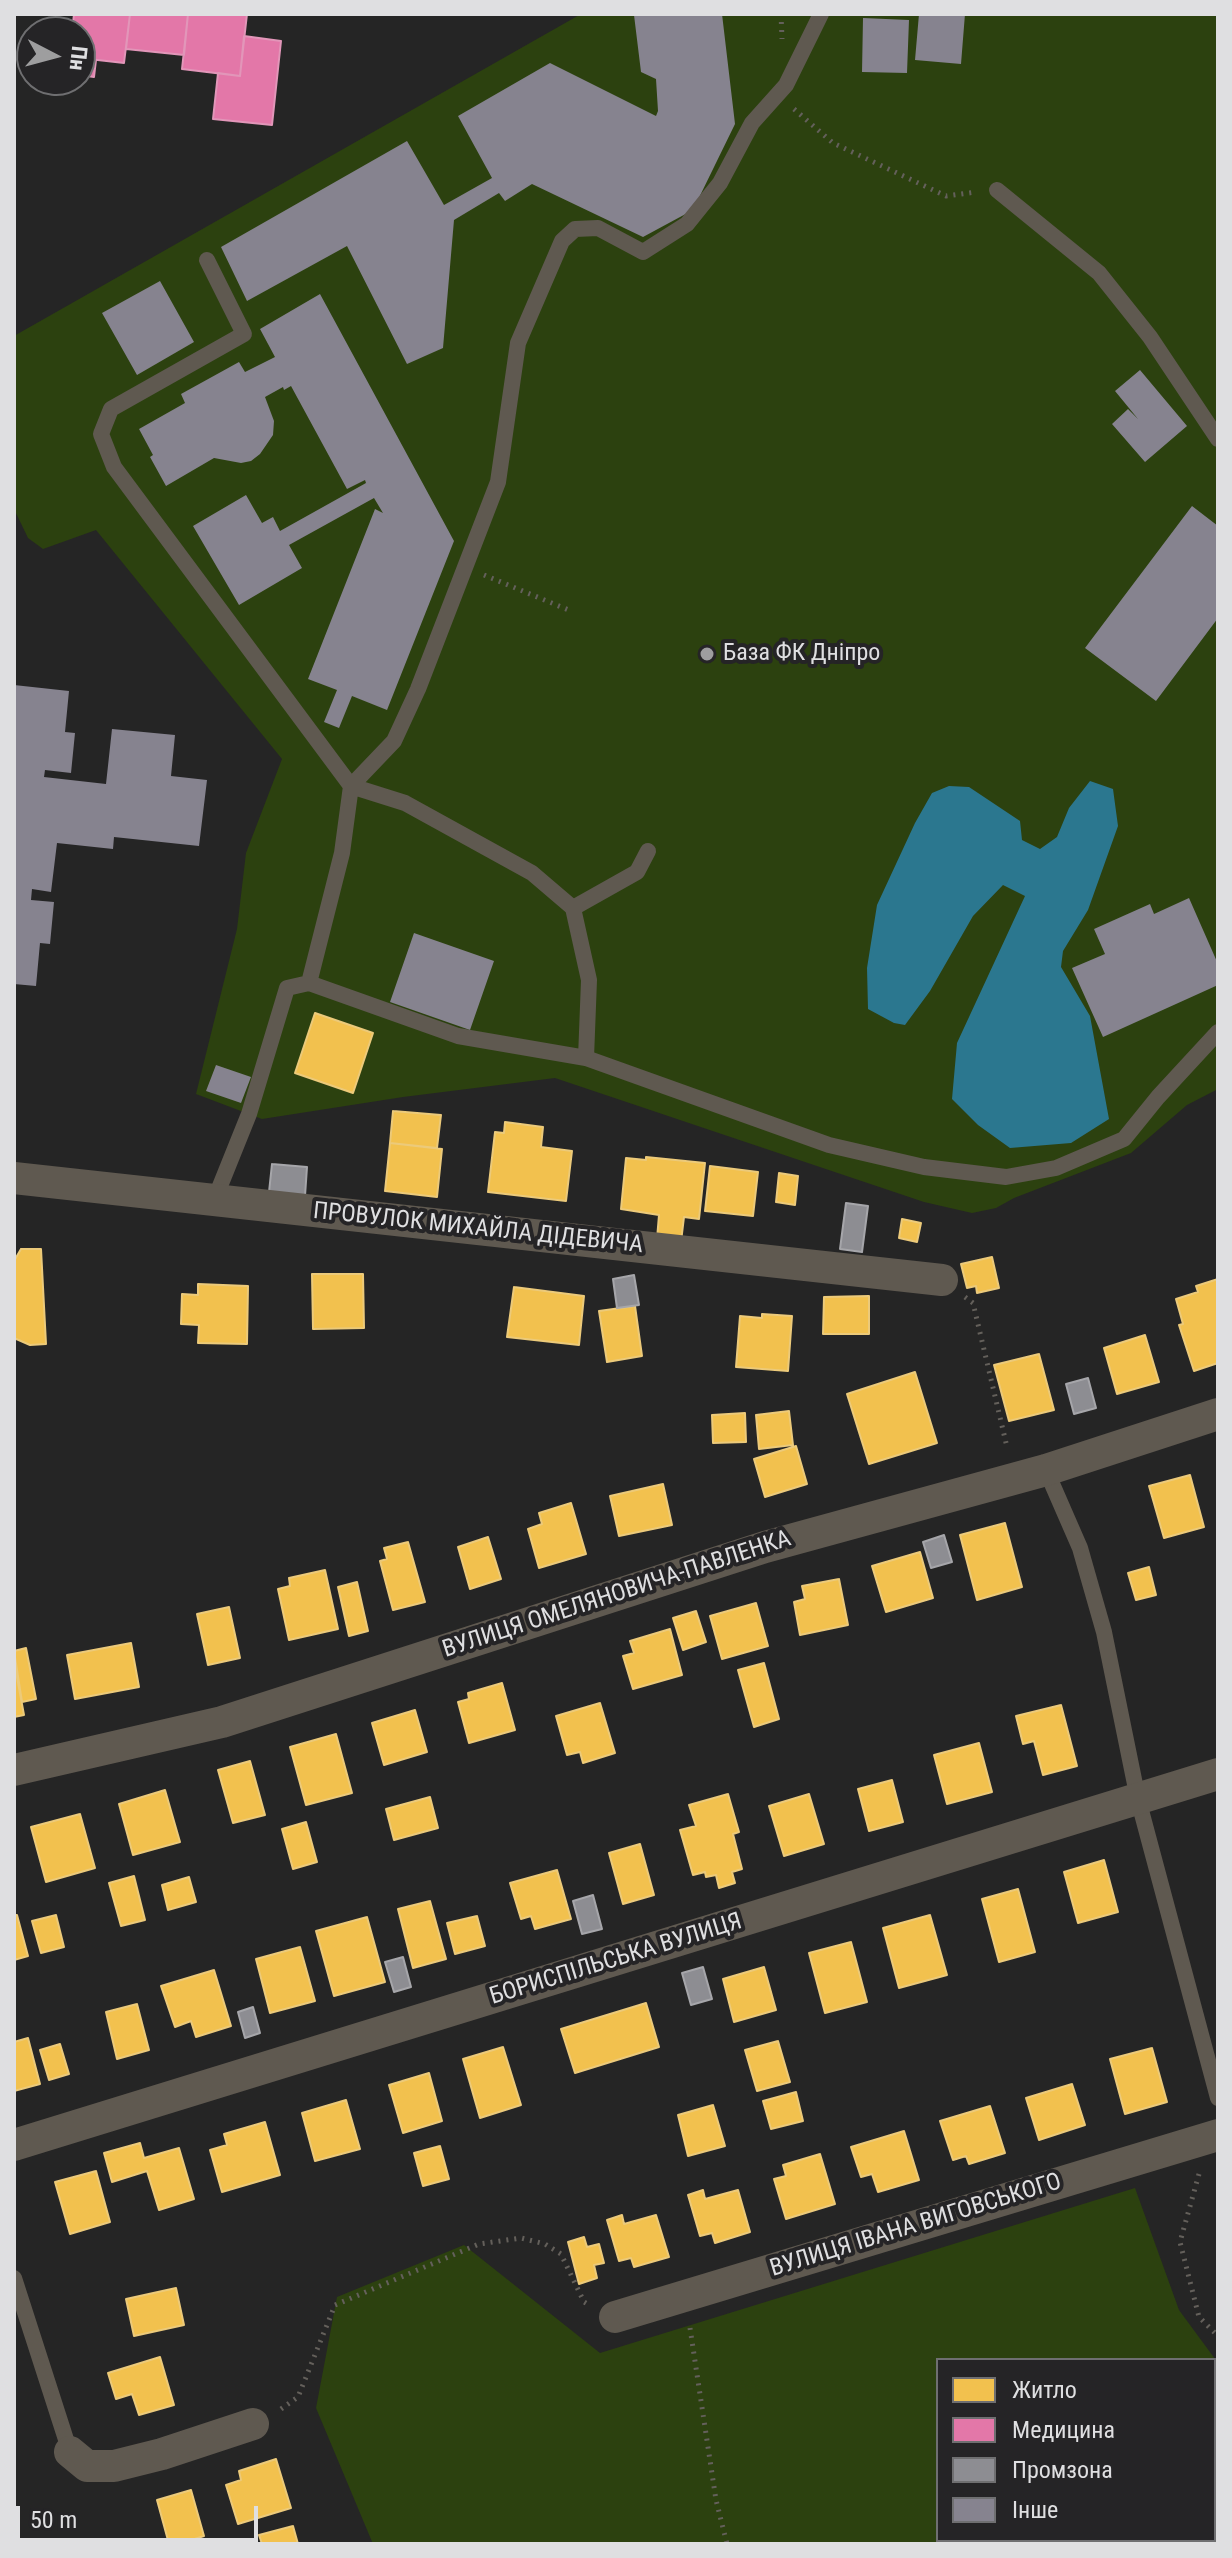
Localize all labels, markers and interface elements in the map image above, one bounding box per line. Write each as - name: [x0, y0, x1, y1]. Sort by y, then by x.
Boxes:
- north arrow: [16, 16, 96, 96]
- text: Пн: [65, 45, 92, 72]
- place label: База ФК Дніпро: [723, 640, 880, 668]
- marker: База ФК Дніпро: [698, 645, 716, 663]
- street label: ПРОВУЛОК МИХАЙЛА ДІДЕВИЧА: [312, 1197, 644, 1261]
- street label: ВУЛИЦЯ ОМЕЛЯНОВИЧА-ПАВЛЕНКА: [439, 1525, 795, 1665]
- street label: БОРИСПІЛЬСЬКА ВУЛИЦЯ: [486, 1908, 746, 2012]
- street label: ВУЛИЦЯ ІВАНА ВИГОВСЬКОГО: [767, 2168, 1065, 2284]
- legend: [936, 2358, 1216, 2542]
- text: Житло: [1012, 2376, 1077, 2404]
- text: Медицина: [1012, 2416, 1115, 2444]
- text: Промзона: [1012, 2456, 1113, 2484]
- scale bar: [20, 2490, 262, 2540]
- text: Інше: [1012, 2496, 1058, 2524]
- text: 50 m: [30, 2506, 77, 2534]

